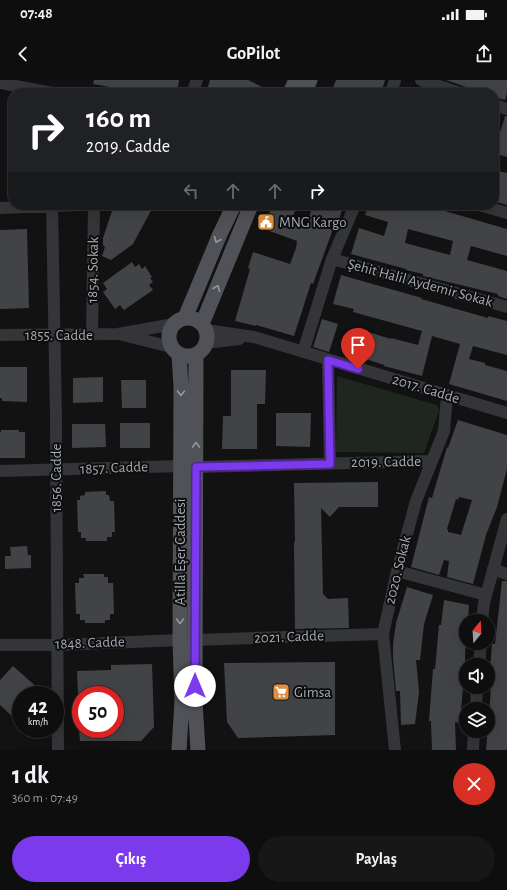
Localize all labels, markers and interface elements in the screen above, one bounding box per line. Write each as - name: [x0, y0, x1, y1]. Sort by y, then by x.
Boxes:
- text: 07:48: [20, 6, 53, 21]
- icon: back: [12, 43, 34, 65]
- icon: share: [473, 43, 495, 65]
- text: GoPilot: [227, 45, 280, 63]
- icon: right: [20, 104, 72, 156]
- text: 160 m: [86, 105, 151, 133]
- text: 2019. Cadde: [86, 138, 170, 156]
- icon: left: [180, 180, 202, 202]
- icon: ahead: [222, 180, 244, 202]
- icon: ahead: [264, 180, 286, 202]
- icon: right: [306, 180, 328, 202]
- public building icon: MNG Kargo: [256, 212, 276, 232]
- place label: MNG Kargo: [279, 215, 347, 230]
- street label: 1854. Sokak: [85, 237, 101, 303]
- one-way arrow: [214, 237, 222, 244]
- street label: Şehit Halil Aydemir Sokak: [346, 256, 494, 310]
- one-way arrow: [212, 285, 220, 293]
- street label: 1855. Cadde: [25, 328, 93, 343]
- pin: [341, 328, 375, 369]
- icon: arrive: [347, 334, 369, 356]
- street label: 2017. Cadde: [391, 372, 461, 406]
- one-way arrow: [176, 390, 185, 396]
- one-way arrow: [192, 442, 200, 448]
- street label: 1856. Cadde: [49, 444, 64, 512]
- street label: 2019. Cadde: [351, 454, 421, 470]
- street label: 1857. Cadde: [80, 459, 148, 477]
- street label: Atilla Eşer Caddesi: [173, 499, 188, 605]
- street label: 2020. Sokak: [382, 534, 414, 606]
- north arrow: [459, 614, 495, 650]
- map controls: [459, 614, 495, 738]
- one-way arrow: [176, 618, 184, 624]
- street label: 2021. Cadde: [254, 628, 324, 646]
- street label: 1848. Cadde: [55, 634, 125, 652]
- button: sound: [459, 658, 495, 694]
- position arrow: [174, 665, 216, 707]
- supermarket icon: Gimsa: [271, 682, 291, 702]
- place label: Gimsa: [294, 685, 331, 700]
- speed limit sign: 50: [72, 686, 124, 738]
- text: 42: [28, 697, 48, 717]
- button: layers: [459, 702, 495, 738]
- text: km/h: [28, 717, 48, 727]
- button: close: [453, 763, 495, 805]
- text: 1 dk: [12, 764, 49, 788]
- text: 360 m · 07:49: [12, 792, 78, 805]
- button: Çıkış: [12, 836, 250, 882]
- button: Paylaş: [258, 836, 495, 882]

